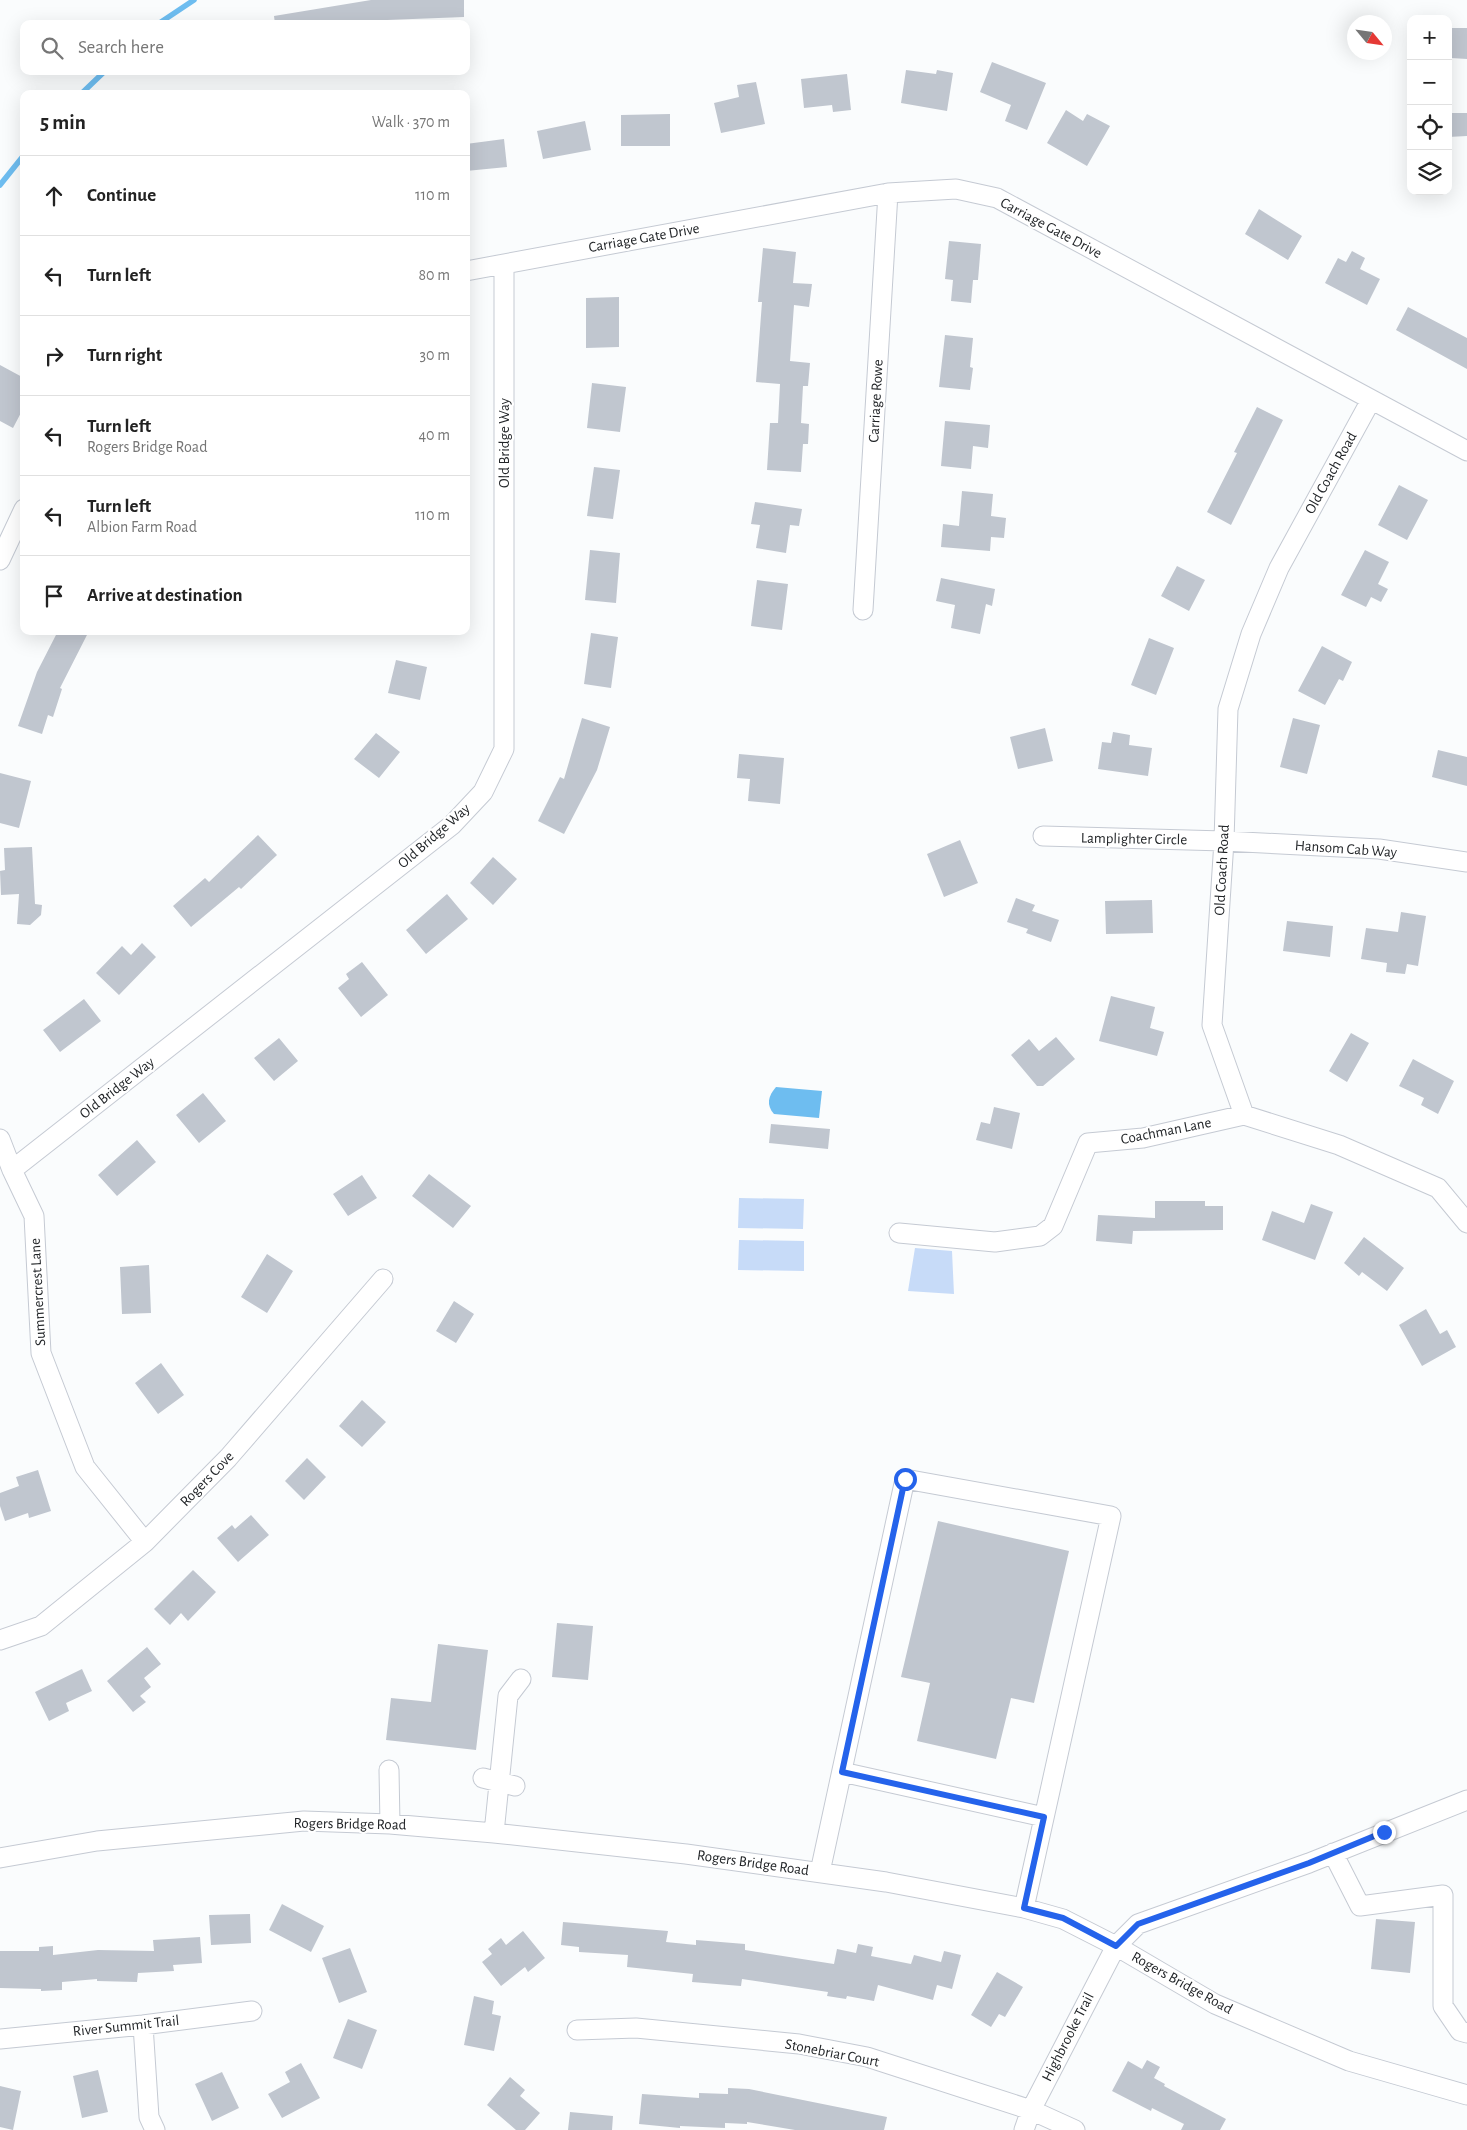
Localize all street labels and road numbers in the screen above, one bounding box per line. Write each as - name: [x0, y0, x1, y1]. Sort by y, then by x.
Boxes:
- street label: Carriage Gate Drive: [998, 195, 1104, 261]
- street label: Carriage Gate Drive: [587, 221, 701, 255]
- street label: Carriage Rowe: [866, 359, 886, 443]
- street label: Old Bridge Way: [497, 397, 512, 488]
- street label: Old Coach Road: [1302, 429, 1360, 516]
- street label: Old Bridge Way: [395, 800, 473, 871]
- street label: Old Coach Road: [1212, 824, 1232, 916]
- street label: Lamplighter Circle: [1081, 831, 1187, 847]
- street label: Hansom Cab Way: [1294, 838, 1398, 860]
- street label: Old Bridge Way: [77, 1054, 158, 1122]
- street label: Coachman Lane: [1119, 1115, 1213, 1147]
- street label: Summercrest Lane: [28, 1238, 48, 1346]
- street label: Rogers Cove: [177, 1449, 237, 1509]
- street label: Rogers Bridge Road: [293, 1816, 407, 1832]
- street label: Rogers Bridge Road: [696, 1848, 810, 1878]
- street label: Rogers Bridge Road: [1129, 1949, 1235, 2017]
- street label: Highbrooke Trail: [1039, 1990, 1097, 2084]
- street label: River Summit Trail: [72, 2013, 180, 2039]
- street label: Stonebriar Court: [784, 2037, 881, 2070]

